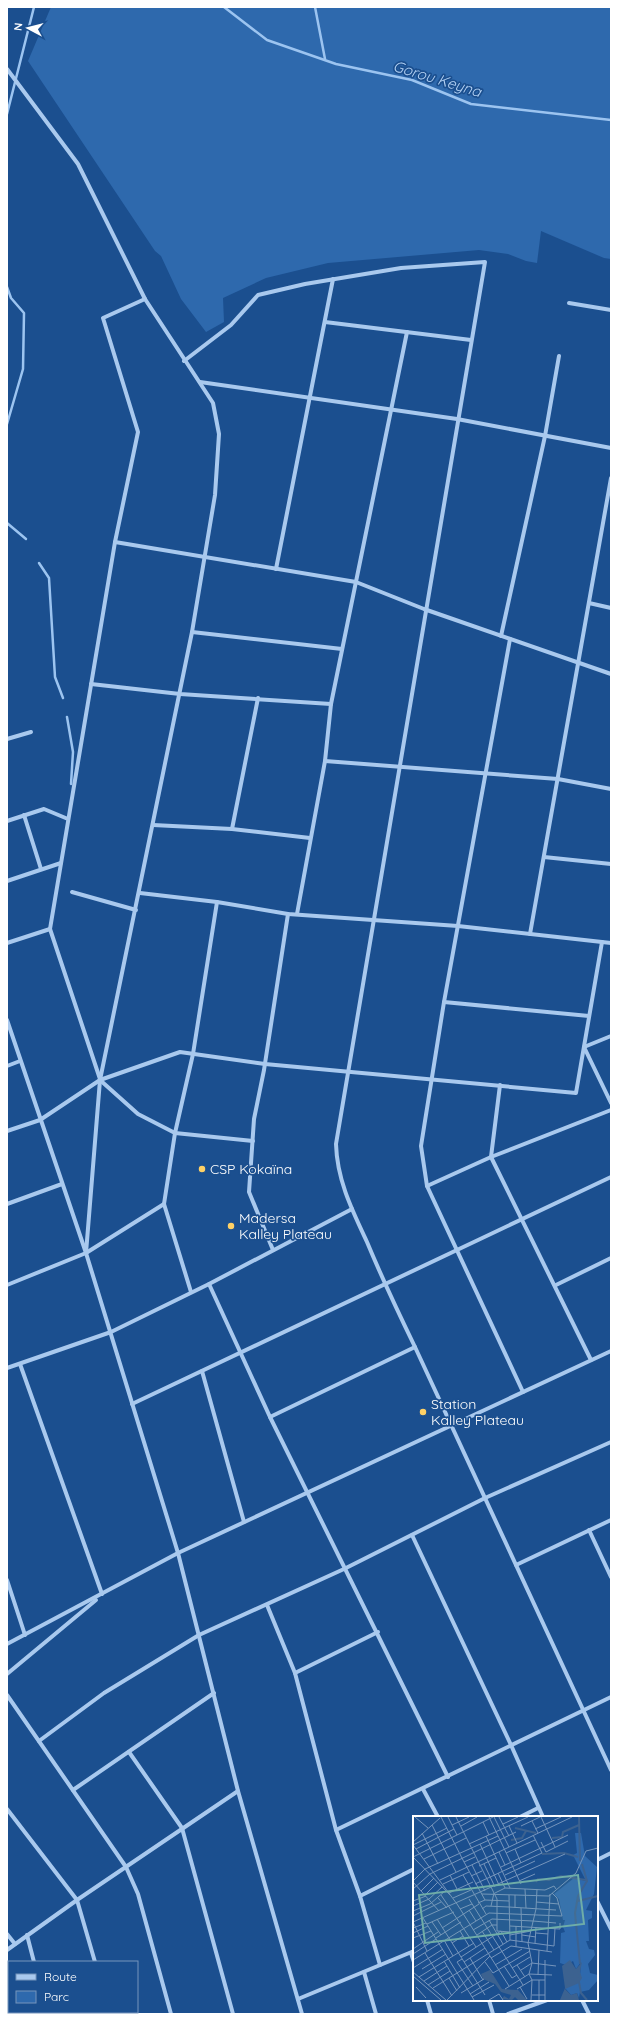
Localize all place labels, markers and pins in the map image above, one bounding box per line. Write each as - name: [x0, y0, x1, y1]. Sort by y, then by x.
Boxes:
- place label: CSP Kokaïna: [210, 1160, 292, 1178]
- marker: CSP Kokaïna: [197, 1164, 207, 1174]
- place label: Madersa Kalley Plateau: [239, 1209, 332, 1243]
- marker: Madersa Kalley Plateau: [226, 1221, 236, 1231]
- place label: Station Kalley Plateau: [431, 1395, 524, 1429]
- marker: Station Kalley Plateau: [418, 1407, 428, 1417]

